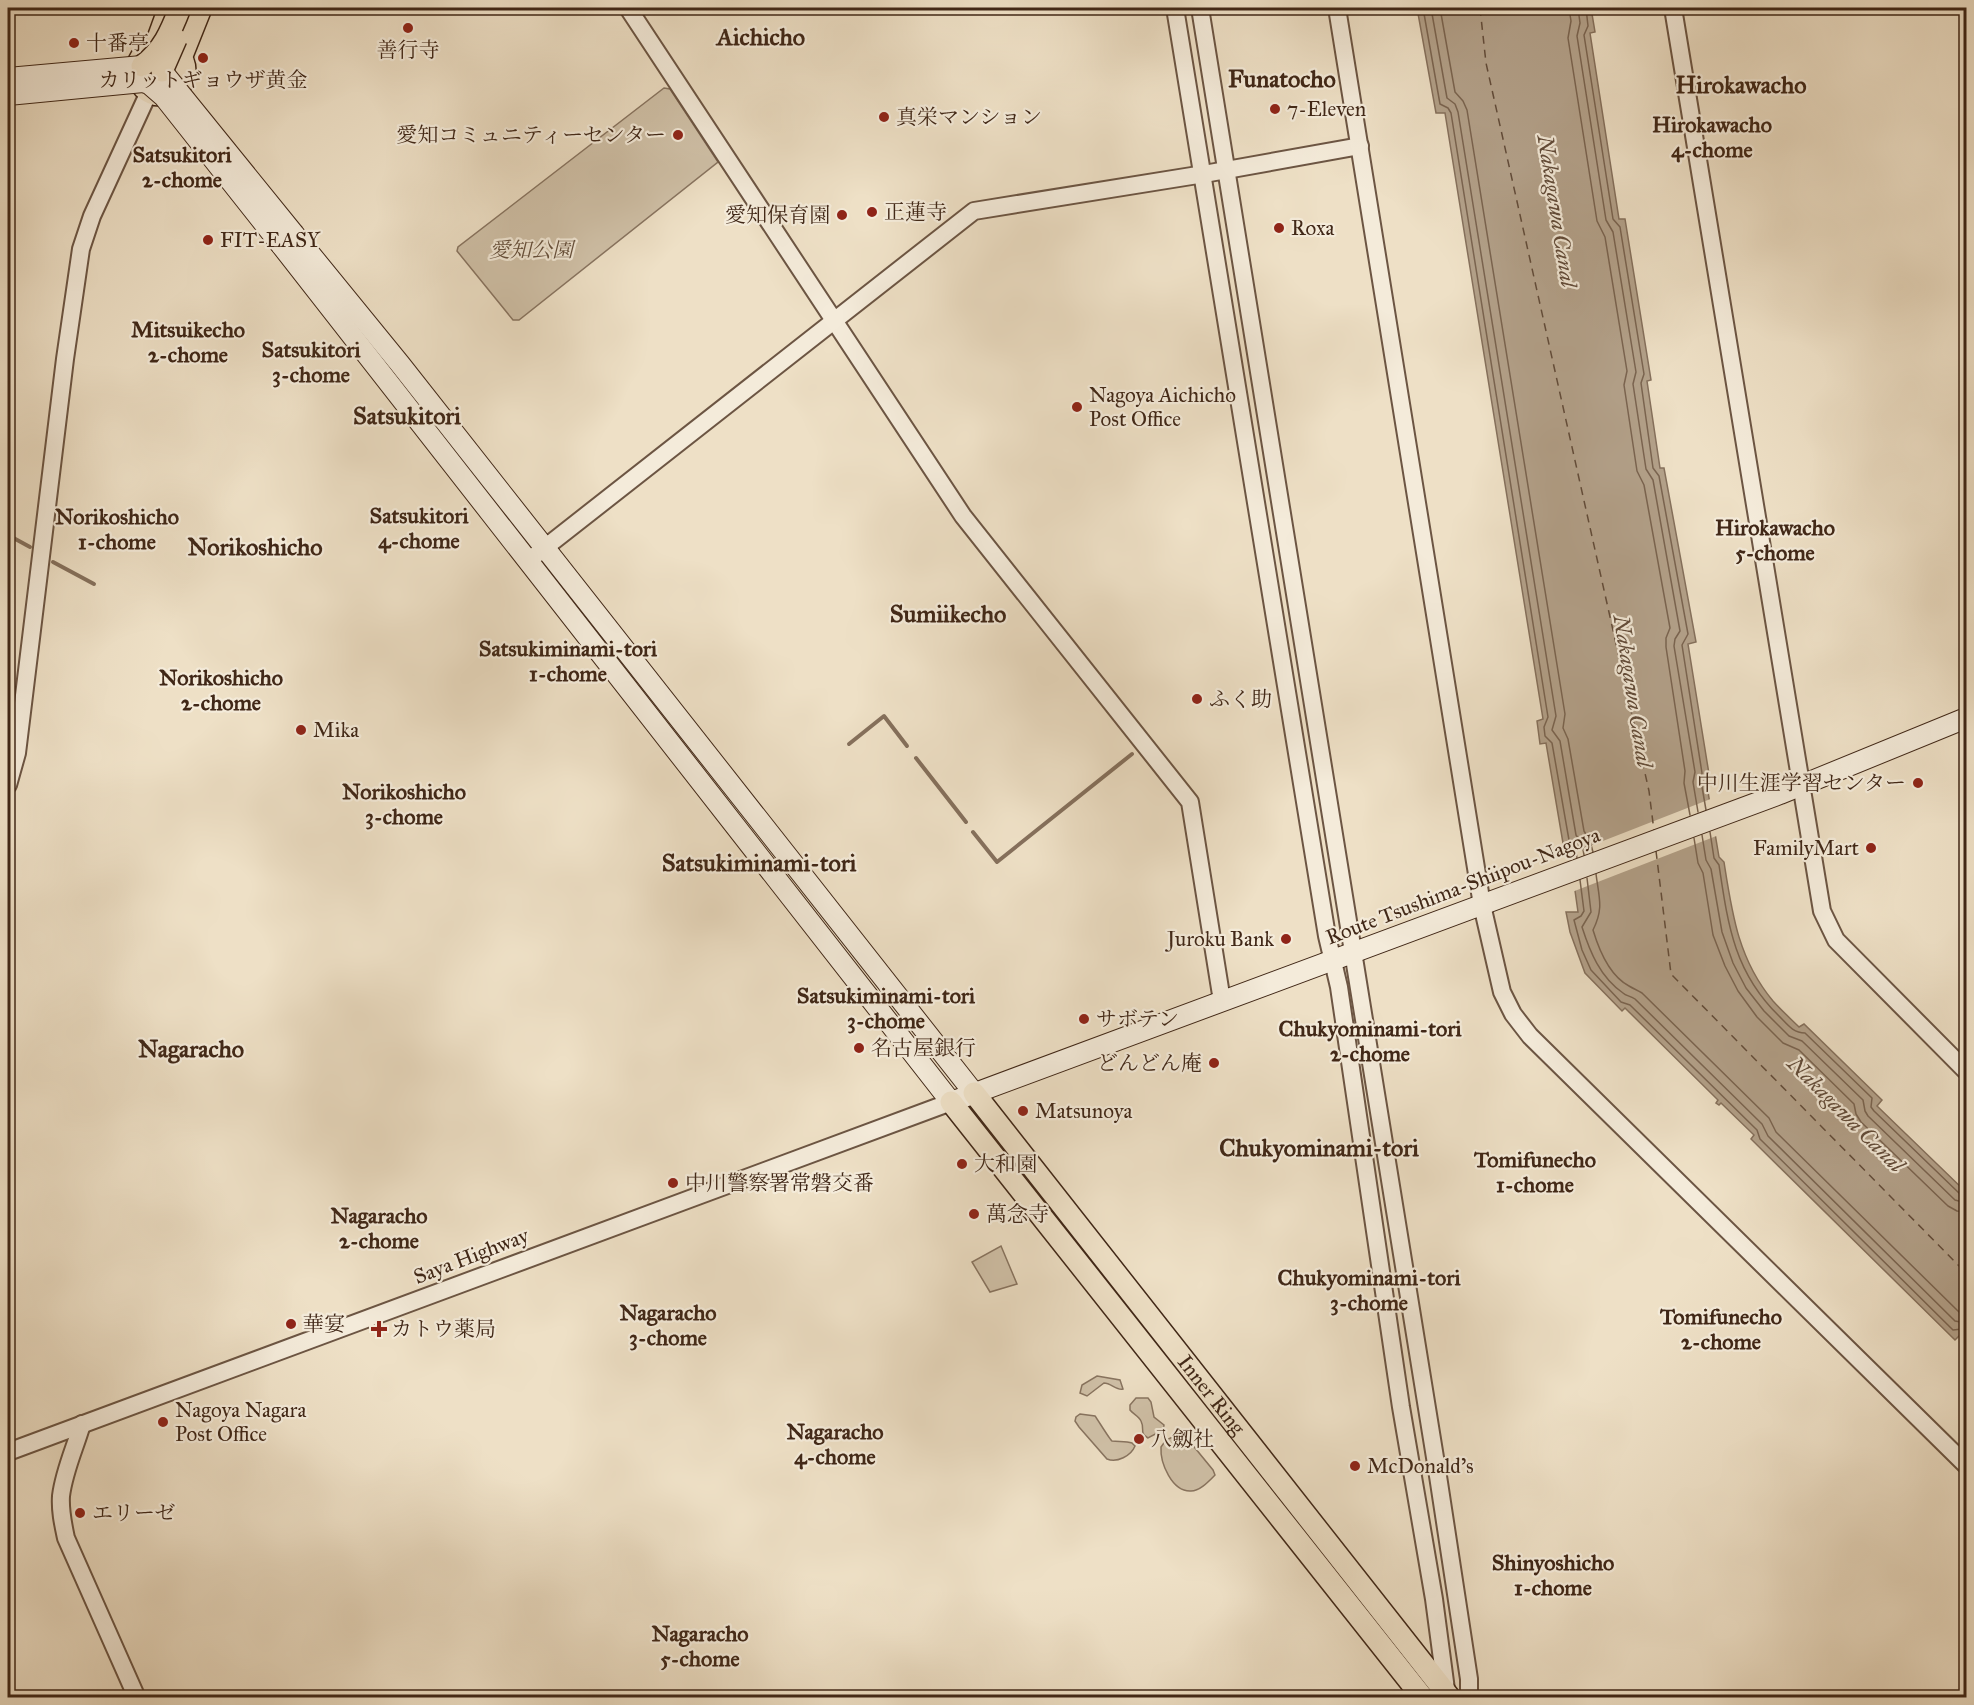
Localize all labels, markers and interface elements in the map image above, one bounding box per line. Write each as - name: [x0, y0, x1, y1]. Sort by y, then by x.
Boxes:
- marker: 善行寺: [401, 21, 415, 35]
- district label: Aichicho: [715, 22, 805, 52]
- place label: 十番亭: [86, 30, 149, 56]
- marker: 十番亭: [67, 36, 81, 50]
- place label: 善行寺: [377, 37, 440, 63]
- marker: カリットギョウザ黄金: [196, 51, 210, 65]
- district label: Funatocho: [1228, 64, 1336, 94]
- place label: カリットギョウザ黄金: [98, 67, 308, 93]
- district label: Hirokawacho: [1676, 70, 1806, 100]
- place label: 7-Eleven: [1287, 96, 1366, 122]
- marker: 7-Eleven: [1268, 102, 1282, 116]
- place label: 真栄マンション: [896, 104, 1042, 130]
- marker: 真栄マンション: [877, 110, 891, 124]
- district label: Hirokawacho 4-chome: [1652, 111, 1772, 163]
- place label: 愛知コミュニティーセンター: [396, 122, 666, 148]
- marker: 愛知コミュニティーセンター: [671, 128, 685, 142]
- water label: Nakagawa Canal: [1531, 131, 1583, 291]
- district label: Satsukitori 2-chome: [133, 141, 232, 193]
- place label: 正蓮寺: [884, 199, 947, 225]
- place label: 愛知保育園: [725, 202, 830, 228]
- marker: 正蓮寺: [865, 205, 879, 219]
- marker: 愛知保育園: [835, 208, 849, 222]
- place label: Roxa: [1291, 215, 1335, 241]
- marker: Roxa: [1272, 221, 1286, 235]
- place label: FIT-EASY: [220, 227, 321, 253]
- marker: FIT-EASY: [201, 233, 215, 247]
- park label: 愛知公園: [489, 237, 576, 263]
- district label: Mitsuikecho 2-chome: [131, 316, 245, 368]
- district label: Satsukitori 3-chome: [262, 336, 361, 388]
- place label: Nagoya Aichicho Post Office: [1089, 382, 1236, 432]
- marker: Nagoya Aichicho Post Office: [1070, 400, 1084, 414]
- district label: Satsukitori: [353, 401, 461, 431]
- district label: Satsukitori 4-chome: [370, 502, 469, 554]
- district label: Norikoshicho 1-chome: [55, 503, 179, 555]
- district label: Hirokawacho 5-chome: [1715, 514, 1835, 566]
- district label: Norikoshicho: [187, 532, 323, 562]
- district label: Sumiikecho: [890, 599, 1006, 629]
- water label: Nakagawa Canal: [1607, 611, 1659, 771]
- district label: Satsukiminami-tori 1-chome: [479, 635, 658, 687]
- district label: Norikoshicho 2-chome: [159, 664, 283, 716]
- place label: ふく助: [1209, 686, 1272, 712]
- marker: ふく助: [1190, 692, 1204, 706]
- place label: Mika: [313, 717, 359, 743]
- marker: Mika: [294, 723, 308, 737]
- place label: 中川生涯学習センター: [1697, 770, 1906, 796]
- marker: 中川生涯学習センター: [1911, 776, 1925, 790]
- district label: Norikoshicho 3-chome: [342, 778, 466, 830]
- street label: Route Tsushima-Shiipou-Nagoya: [1322, 822, 1604, 950]
- place label: FamilyMart: [1753, 835, 1860, 861]
- marker: FamilyMart: [1864, 841, 1878, 855]
- district label: Satsukiminami-tori: [662, 848, 857, 878]
- place label: Juroku Bank: [1165, 926, 1274, 952]
- marker: Juroku Bank: [1279, 932, 1293, 946]
- district label: Satsukiminami-tori 3-chome: [797, 982, 976, 1034]
- place label: サボテン: [1096, 1006, 1179, 1032]
- marker: サボテン: [1077, 1012, 1091, 1026]
- district label: Chukyominami-tori 2-chome: [1279, 1015, 1462, 1067]
- district label: Nagaracho: [138, 1034, 244, 1064]
- place label: 名古屋銀行: [871, 1035, 976, 1061]
- marker: 名古屋銀行: [852, 1041, 866, 1055]
- water label: Nakagawa Canal: [1781, 1049, 1911, 1179]
- place label: どんどん庵: [1097, 1050, 1202, 1076]
- marker: どんどん庵: [1207, 1056, 1221, 1070]
- place label: Matsunoya: [1035, 1098, 1132, 1124]
- marker: Matsunoya: [1016, 1104, 1030, 1118]
- district label: Chukyominami-tori: [1219, 1133, 1419, 1163]
- district label: Tomifunecho 1-chome: [1473, 1146, 1596, 1198]
- place label: 大和園: [974, 1151, 1037, 1177]
- marker: 大和園: [955, 1157, 969, 1171]
- place label: 中川警察署常磐交番: [685, 1170, 874, 1196]
- marker: 中川警察署常磐交番: [666, 1176, 680, 1190]
- place label: 萬念寺: [986, 1201, 1049, 1227]
- district label: Nagaracho 2-chome: [330, 1202, 428, 1254]
- marker: 萬念寺: [967, 1207, 981, 1221]
- street label: Saya Highway: [410, 1222, 533, 1290]
- district label: Chukyominami-tori 3-chome: [1278, 1264, 1461, 1316]
- district label: Nagaracho 3-chome: [619, 1299, 717, 1351]
- district label: Tomifunecho 2-chome: [1659, 1303, 1782, 1355]
- place label: 華宴: [303, 1311, 345, 1337]
- place label: カトウ薬局: [391, 1316, 496, 1342]
- marker: 華宴: [284, 1317, 298, 1331]
- marker: カトウ薬局: [372, 1322, 386, 1336]
- street label: Inner Ring: [1172, 1350, 1251, 1440]
- place label: Nagoya Nagara Post Office: [175, 1397, 306, 1447]
- marker: Nagoya Nagara Post Office: [156, 1415, 170, 1429]
- district label: Nagaracho 4-chome: [786, 1418, 884, 1470]
- place label: 八劔社: [1151, 1426, 1214, 1452]
- marker: 八劔社: [1132, 1432, 1146, 1446]
- place label: McDonald's: [1367, 1453, 1474, 1479]
- marker: McDonald's: [1348, 1459, 1362, 1473]
- place label: エリーゼ: [92, 1500, 176, 1526]
- marker: エリーゼ: [73, 1506, 87, 1520]
- district label: Shinyoshicho 1-chome: [1492, 1549, 1614, 1601]
- district label: Nagaracho 5-chome: [651, 1620, 749, 1672]

